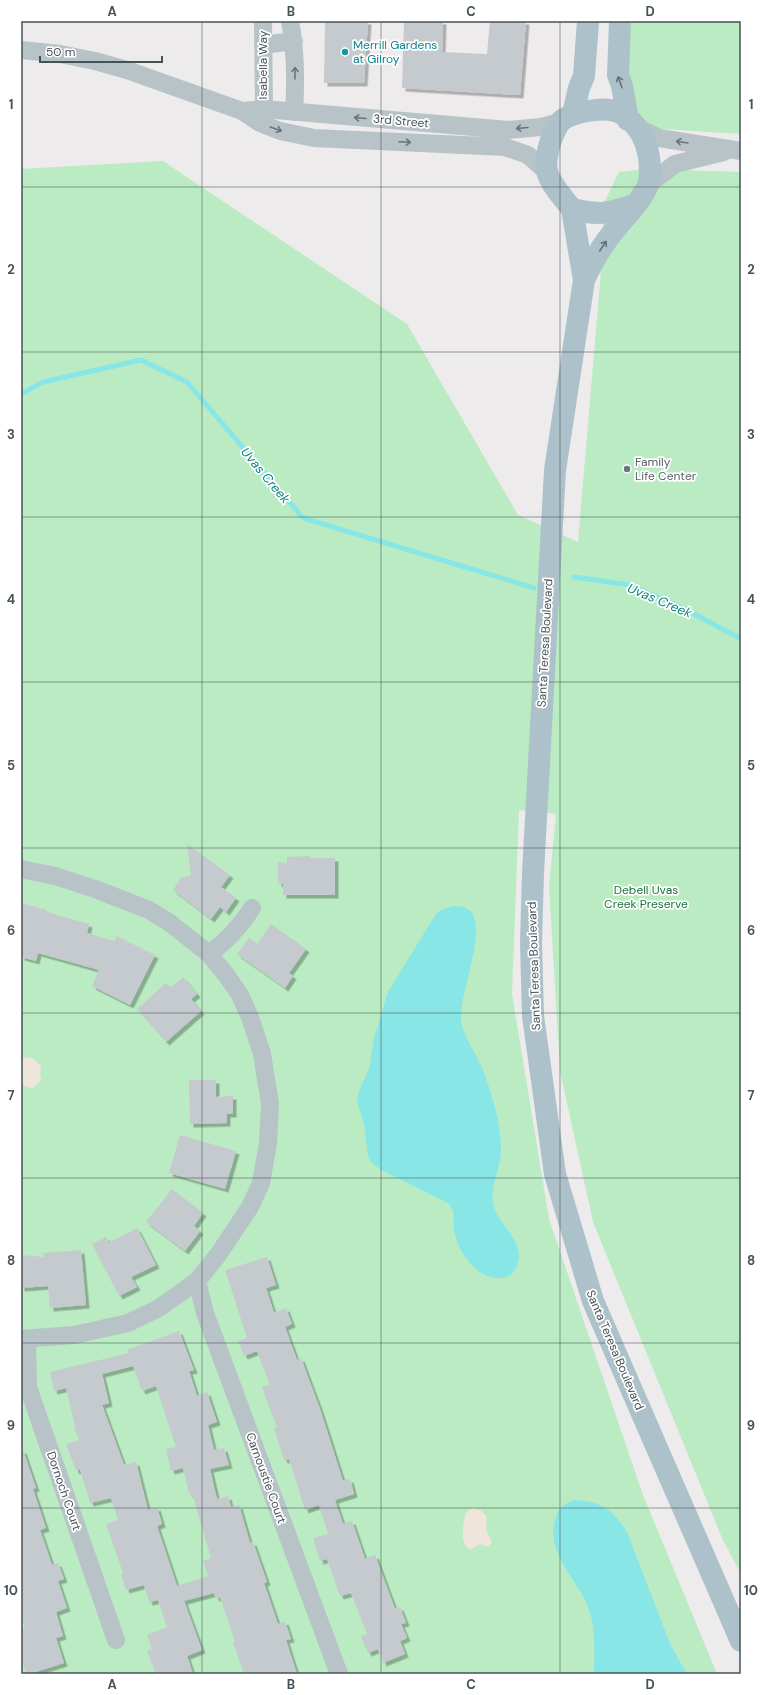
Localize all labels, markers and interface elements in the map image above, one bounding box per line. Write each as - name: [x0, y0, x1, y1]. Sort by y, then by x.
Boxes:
- text: A: [107, 3, 117, 20]
- text: B: [287, 3, 295, 20]
- text: C: [466, 3, 476, 20]
- text: D: [645, 3, 655, 20]
- street label: Isabella Way: [255, 30, 271, 99]
- place label: Merrill Gardens at Gilroy: [353, 37, 437, 67]
- scale bar: [40, 38, 162, 64]
- text: 50 m: [46, 44, 75, 60]
- marker: Merrill Gardens at Gilroy: [340, 47, 350, 57]
- one-way arrow: [291, 67, 299, 80]
- one-way arrow: [616, 75, 623, 88]
- text: 1: [9, 96, 13, 113]
- text: 1: [749, 96, 753, 113]
- street label: 3rd Street: [372, 111, 430, 131]
- one-way arrow: [354, 114, 367, 121]
- one-way arrow: [516, 125, 529, 132]
- one-way arrow: [269, 126, 282, 133]
- one-way arrow: [398, 138, 411, 146]
- one-way arrow: [676, 138, 689, 146]
- one-way arrow: [599, 240, 607, 252]
- text: 2: [7, 261, 15, 278]
- text: 2: [747, 261, 755, 278]
- text: 3: [7, 426, 15, 443]
- text: 3: [747, 426, 755, 443]
- water label: Uvas Creek: [237, 444, 294, 507]
- place label: Family Life Center: [635, 454, 697, 484]
- marker: Family Life Center: [622, 464, 632, 474]
- street label: Santa Teresa Boulevard: [534, 578, 556, 708]
- water label: Uvas Creek: [625, 579, 695, 622]
- text: 4: [7, 591, 15, 608]
- text: 4: [747, 591, 755, 608]
- text: 5: [7, 757, 15, 774]
- text: 5: [747, 757, 755, 774]
- park label: Debell Uvas Creek Preserve: [604, 882, 688, 912]
- street label: Santa Teresa Boulevard: [524, 901, 544, 1031]
- text: 6: [7, 922, 15, 939]
- text: 6: [747, 922, 755, 939]
- text: 7: [8, 1087, 15, 1104]
- text: 7: [748, 1087, 755, 1104]
- text: 8: [7, 1252, 15, 1269]
- text: 8: [747, 1252, 755, 1269]
- street label: Santa Teresa Boulevard: [582, 1288, 648, 1412]
- text: 9: [7, 1417, 15, 1434]
- text: 9: [747, 1417, 755, 1434]
- street label: Carnoustie Court: [242, 1430, 290, 1526]
- street label: Dornoch Court: [43, 1449, 85, 1533]
- text: 10: [4, 1582, 18, 1599]
- text: 10: [744, 1582, 758, 1599]
- text: A: [107, 1676, 117, 1693]
- text: B: [287, 1676, 295, 1693]
- text: C: [466, 1676, 476, 1693]
- text: D: [645, 1676, 655, 1693]

